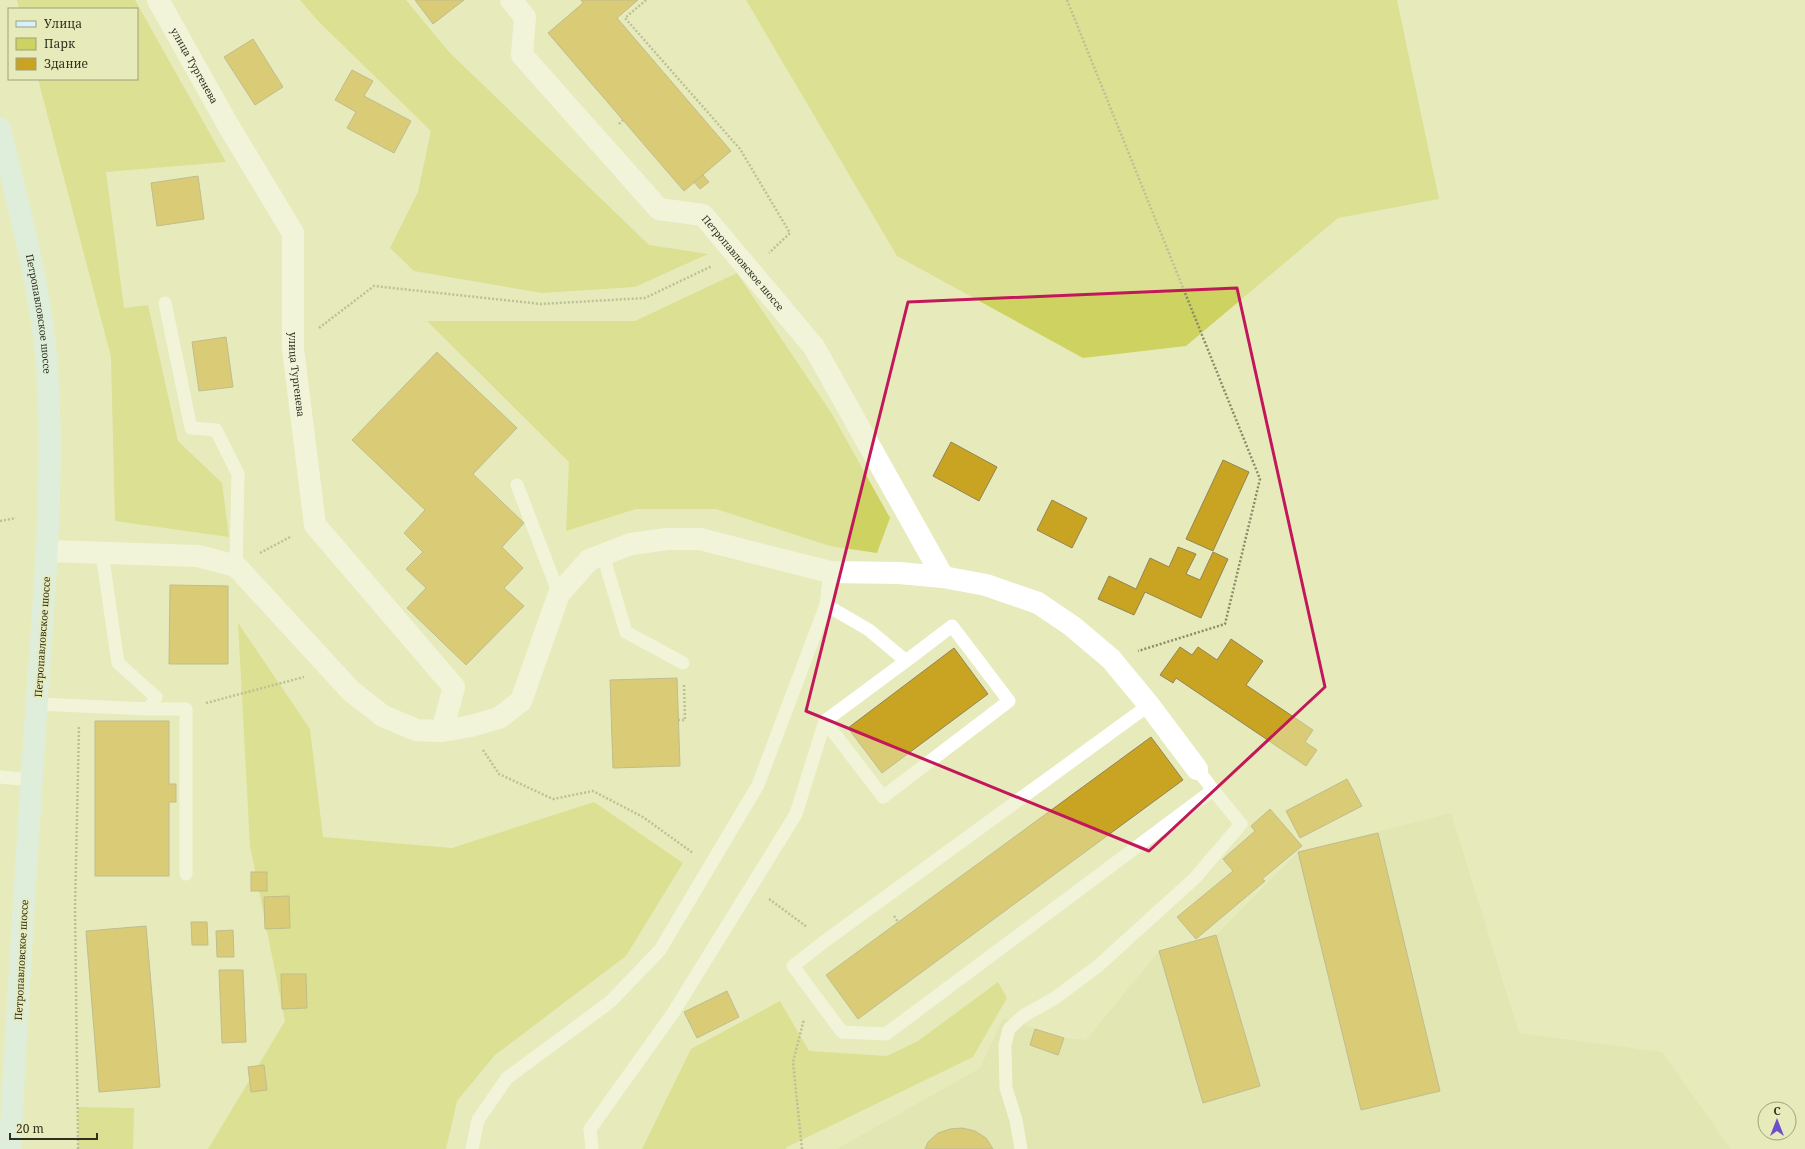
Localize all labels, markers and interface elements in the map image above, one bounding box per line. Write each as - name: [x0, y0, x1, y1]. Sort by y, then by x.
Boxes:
- legend: [8, 8, 138, 80]
- text: Улица: [44, 15, 82, 32]
- street label: улица Тургенева: [168, 25, 222, 106]
- text: Парк: [44, 35, 76, 52]
- text: Здание: [44, 55, 88, 72]
- street label: Петропавловское шоссе: [699, 212, 787, 314]
- street label: Петропавловское шоссе: [23, 253, 54, 374]
- street label: улица Тургенева: [286, 332, 308, 418]
- street label: Петропавловское шоссе: [31, 576, 53, 698]
- street label: Петропавловское шоссе: [11, 899, 31, 1021]
- north arrow: [1757, 1101, 1797, 1141]
- text: С: [1773, 1103, 1781, 1118]
- scale bar: [10, 1115, 97, 1141]
- text: 20 m: [16, 1120, 44, 1137]

